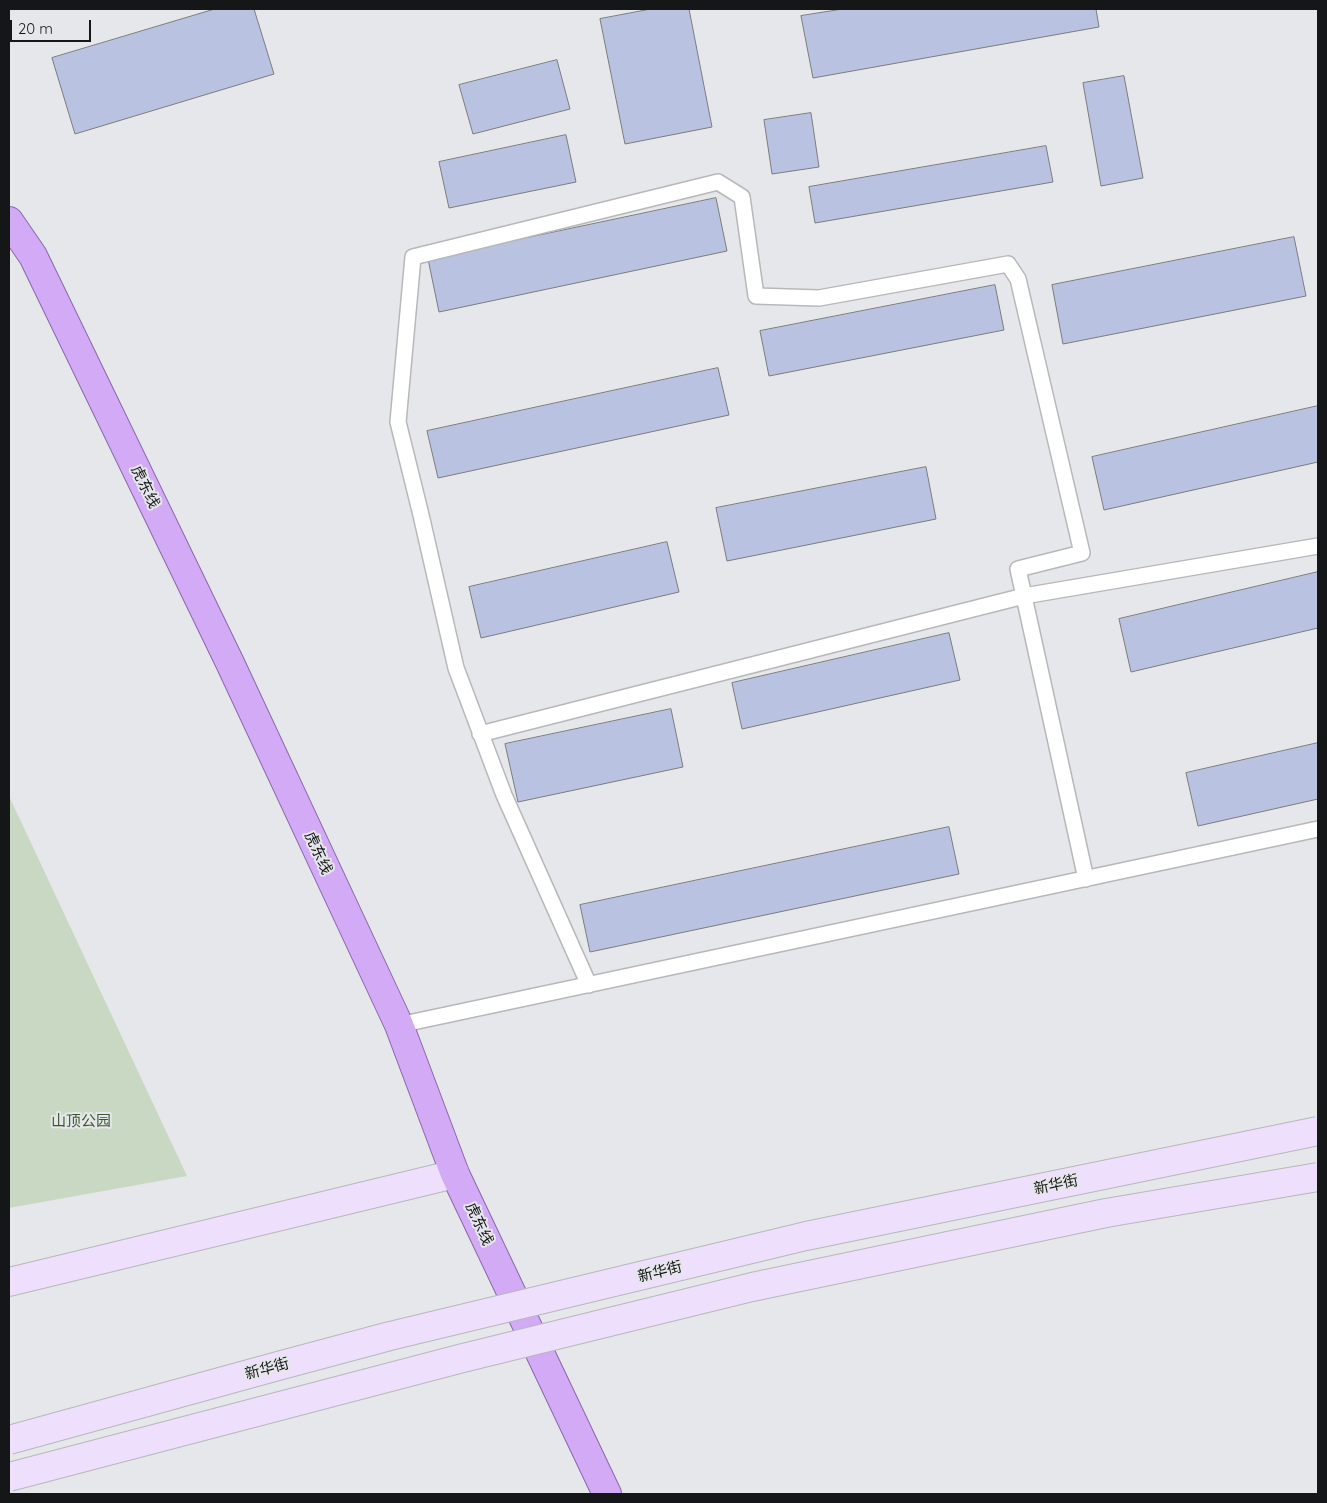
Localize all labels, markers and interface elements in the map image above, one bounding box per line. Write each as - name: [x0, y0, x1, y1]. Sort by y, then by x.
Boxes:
- scale bar: [12, 10, 94, 42]
- text: 20 m: [18, 19, 53, 38]
- street label: 虎东线: [127, 463, 163, 511]
- street label: 虎东线: [300, 829, 336, 877]
- park label: 山顶公园: [51, 1112, 111, 1130]
- street label: 新华街: [1032, 1172, 1080, 1198]
- street label: 虎东线: [461, 1200, 497, 1248]
- street label: 新华街: [636, 1258, 684, 1286]
- street label: 新华街: [243, 1354, 291, 1384]

